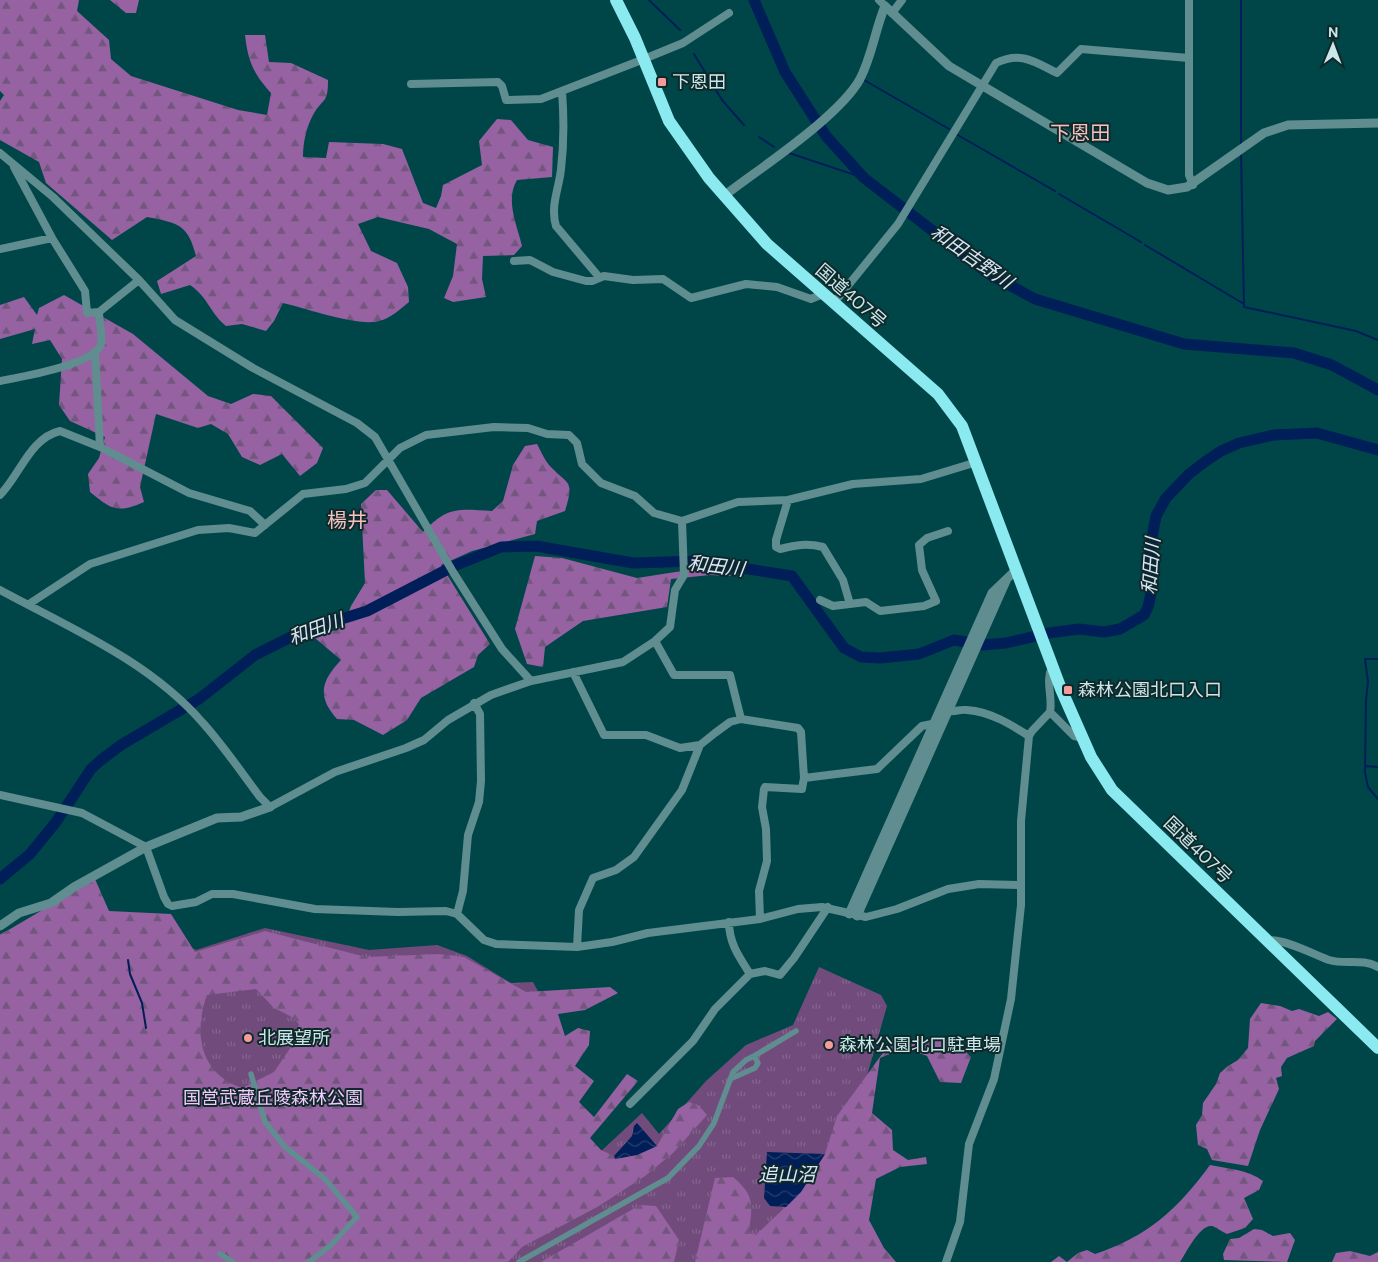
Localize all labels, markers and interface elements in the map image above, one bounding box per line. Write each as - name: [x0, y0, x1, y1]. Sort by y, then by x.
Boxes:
- north arrow: [1308, 20, 1358, 70]
- text: N: [1328, 23, 1338, 41]
- place label: 下恩田: [672, 70, 726, 94]
- marker: 下恩田: [656, 76, 668, 88]
- district label: 下恩田: [1050, 120, 1110, 146]
- water label: 和田吉野川: [926, 220, 1020, 296]
- street label: 国道407号: [810, 259, 892, 333]
- district label: 楊井: [327, 507, 367, 533]
- water label: 和田川: [1137, 535, 1166, 595]
- water label: 和田川: [686, 550, 748, 582]
- water label: 和田川: [285, 607, 349, 650]
- place label: 森林公園北口入口: [1078, 678, 1222, 702]
- marker: 森林公園北口入口: [1062, 684, 1074, 696]
- street label: 国道407号: [1159, 811, 1237, 889]
- place label: 北展望所: [258, 1026, 330, 1050]
- marker: 北展望所: [242, 1032, 254, 1044]
- place label: 森林公園北口駐車場: [839, 1033, 1001, 1057]
- marker: 森林公園北口駐車場: [823, 1039, 835, 1051]
- park label: 国営武蔵丘陵森林公園: [183, 1086, 363, 1110]
- water label: 追山沼: [758, 1162, 818, 1187]

